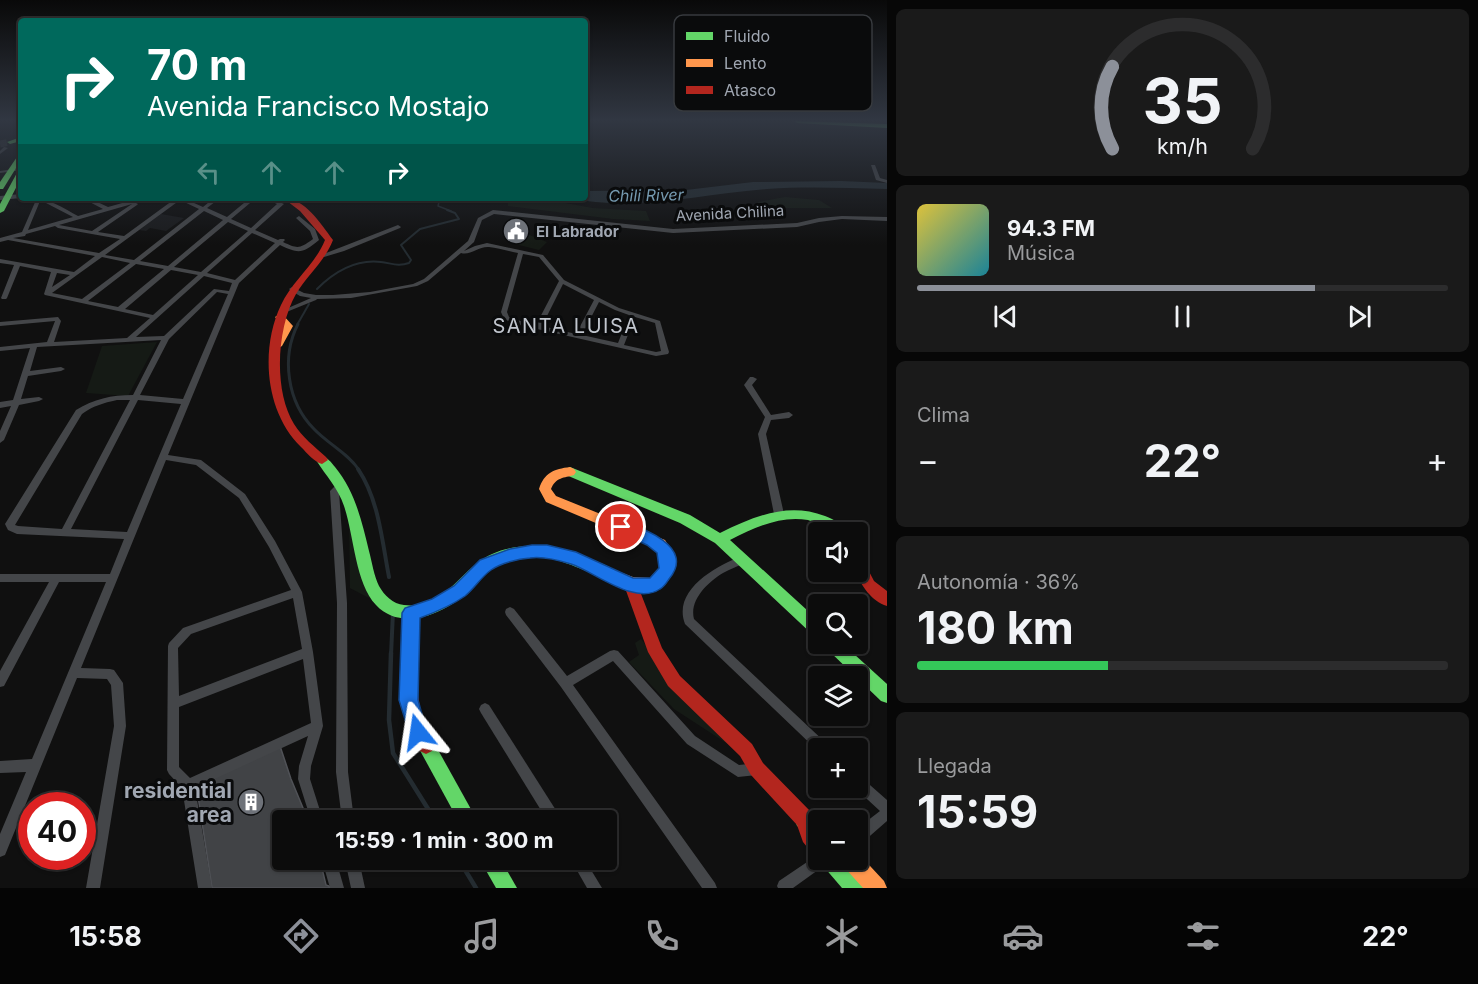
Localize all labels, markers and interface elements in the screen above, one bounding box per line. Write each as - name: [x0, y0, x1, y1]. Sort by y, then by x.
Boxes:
- legend: [674, 15, 872, 111]
- text: Fluido: [724, 26, 770, 46]
- text: 70 m: [147, 39, 247, 90]
- icon: right: [48, 42, 126, 120]
- text: Lento: [724, 53, 767, 73]
- text: 35: [1142, 64, 1223, 139]
- text: Atasco: [724, 80, 776, 100]
- text: Avenida Francisco Mostajo: [147, 90, 490, 123]
- text: km/h: [1157, 134, 1208, 160]
- icon: left: [192, 156, 225, 189]
- icon: ahead: [255, 156, 288, 189]
- icon: ahead: [318, 156, 351, 189]
- icon: right: [381, 156, 414, 189]
- water label: Chili River: [608, 184, 685, 206]
- street label: Avenida Chilina: [675, 201, 785, 225]
- text: 94.3 FM: [1007, 215, 1095, 241]
- public building icon: El Labrador: [501, 216, 531, 246]
- place label: El Labrador: [536, 222, 619, 241]
- text: Música: [1007, 241, 1075, 265]
- icon: previous: [989, 300, 1022, 333]
- icon: pause: [1166, 300, 1199, 333]
- icon: next: [1343, 300, 1376, 333]
- district label: SANTA LUISA: [492, 314, 640, 338]
- text: Clima: [917, 403, 970, 427]
- text: 22°: [1144, 433, 1221, 488]
- text: −: [917, 440, 939, 480]
- text: +: [1426, 440, 1448, 480]
- pin: [595, 501, 646, 552]
- icon: arrive: [604, 510, 637, 543]
- map controls: [808, 522, 868, 870]
- button: sound: [808, 522, 868, 582]
- text: Autonomía · 36%: [917, 570, 1080, 594]
- button: search: [808, 594, 868, 654]
- text: 180 km: [917, 600, 1074, 655]
- button: layers: [808, 666, 868, 726]
- position arrow: [386, 700, 450, 764]
- button: +: [808, 738, 868, 798]
- text: Llegada: [917, 754, 992, 778]
- place label: residential area: [124, 778, 232, 827]
- text: 15:59: [917, 784, 1038, 839]
- building icon: residential area: [236, 787, 266, 817]
- speed limit sign: 40: [18, 792, 96, 870]
- button: −: [808, 810, 868, 870]
- text: 15:59 · 1 min · 300 m: [335, 827, 554, 853]
- icon: directions: [280, 915, 322, 957]
- icon: music: [461, 915, 503, 957]
- icon: phone: [641, 915, 683, 957]
- icon: climate: [821, 915, 863, 957]
- icon: car: [1002, 915, 1044, 957]
- icon: filters: [1182, 915, 1224, 957]
- text: 15:58: [69, 920, 142, 953]
- text: 22°: [1362, 920, 1409, 953]

